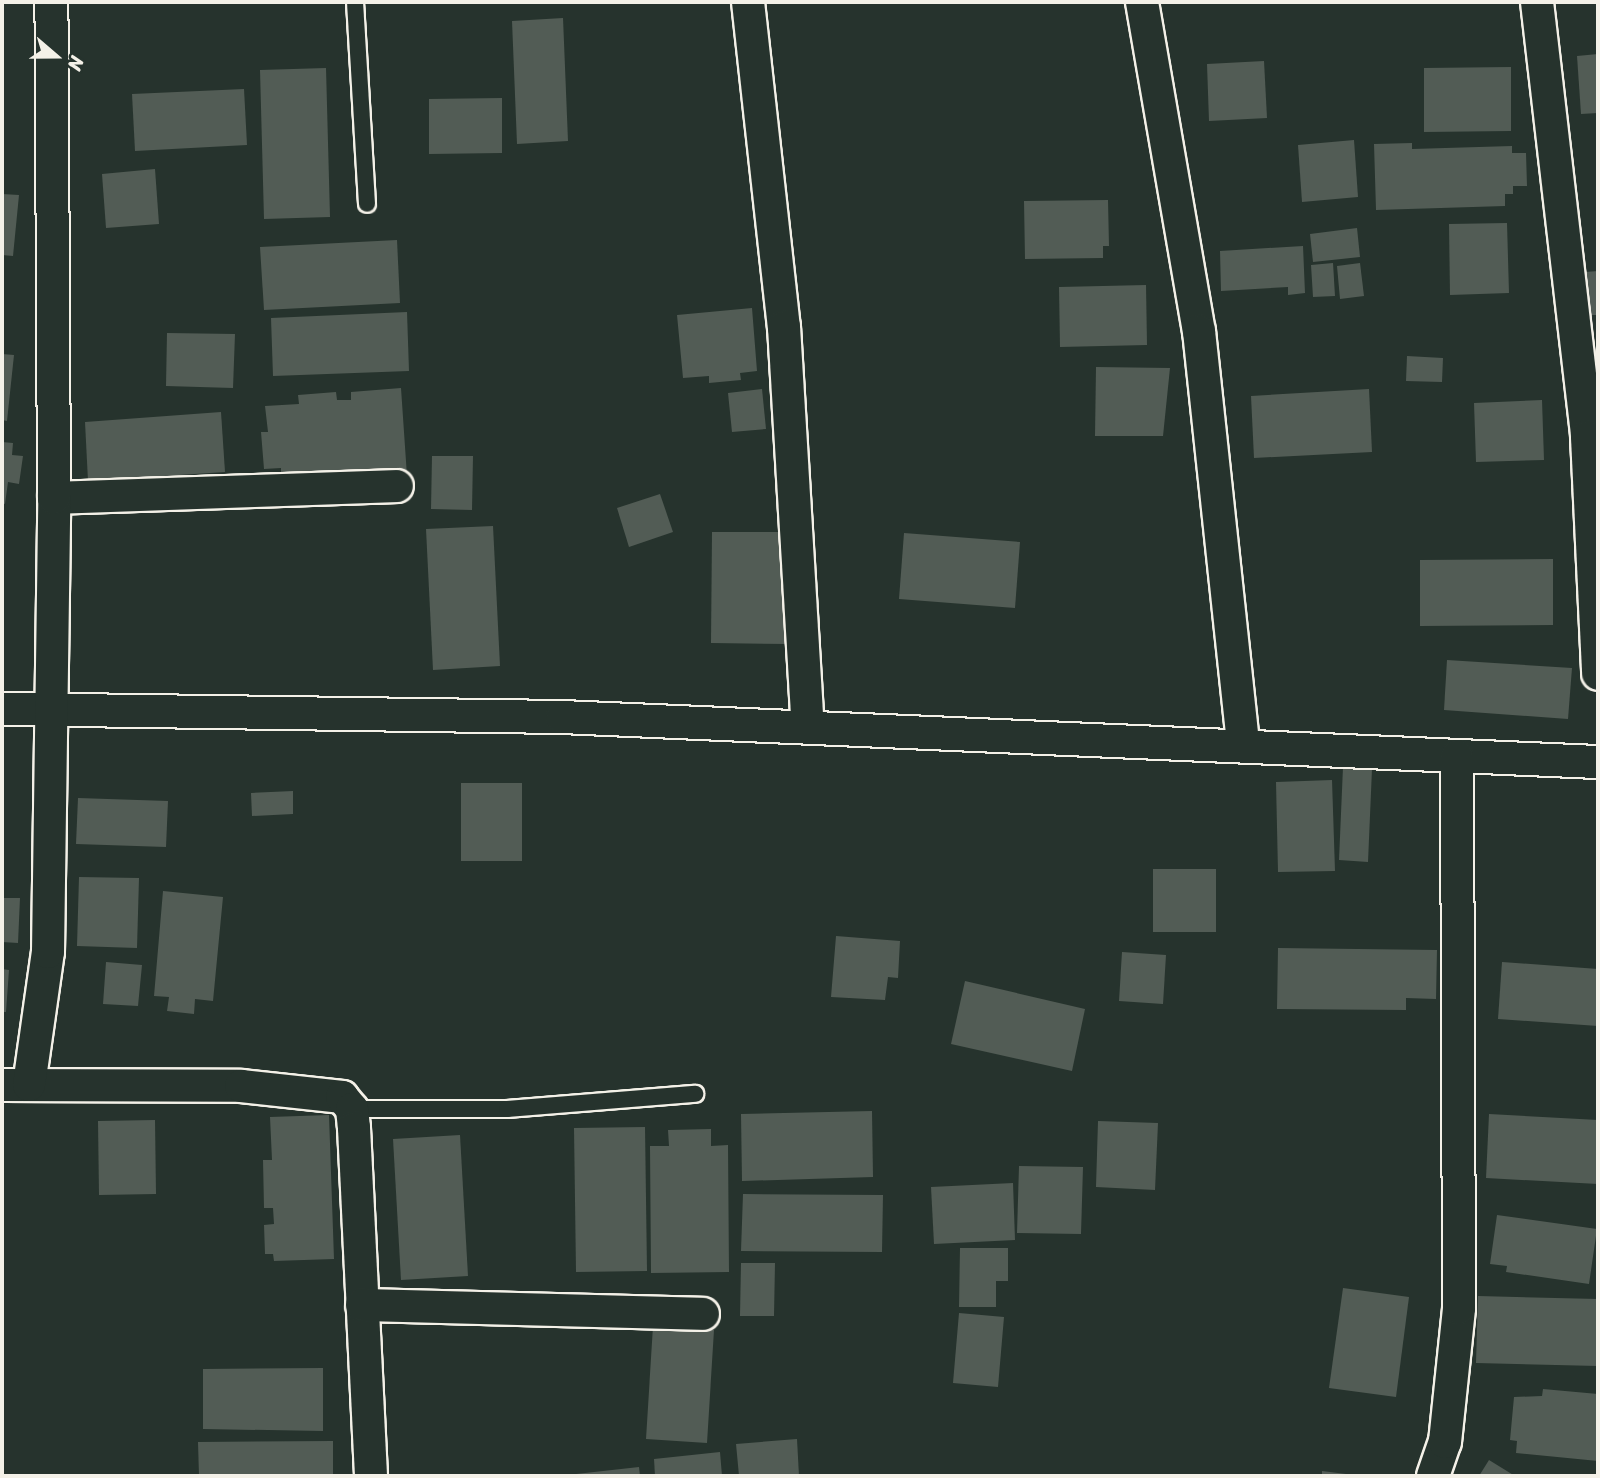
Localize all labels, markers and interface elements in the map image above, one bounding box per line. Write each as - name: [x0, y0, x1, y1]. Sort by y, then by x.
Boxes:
- north arrow: [21, 21, 91, 91]
- text: N: [58, 52, 94, 75]

